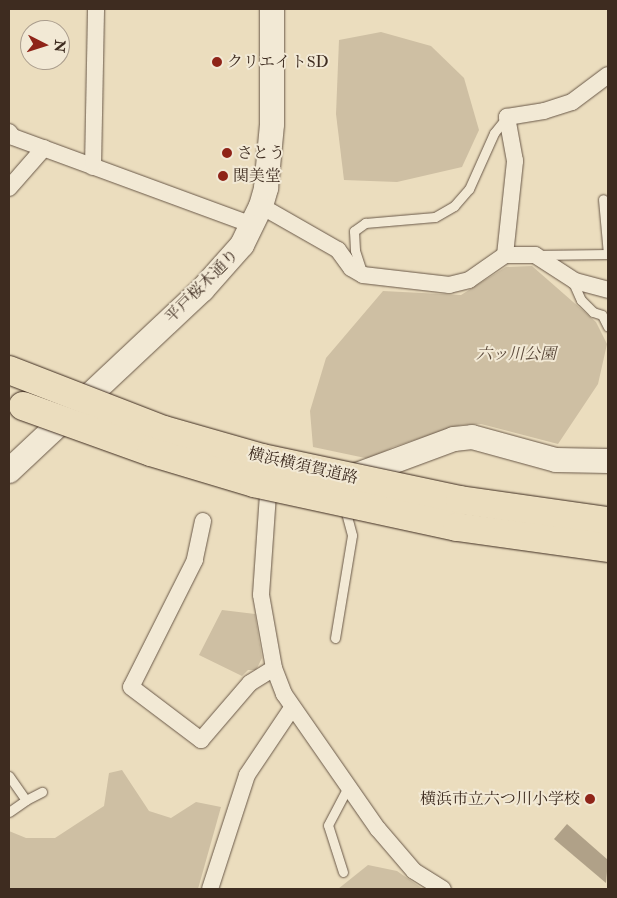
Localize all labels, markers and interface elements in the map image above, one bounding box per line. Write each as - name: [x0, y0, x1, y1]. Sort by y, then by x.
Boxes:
- north arrow: [20, 20, 70, 70]
- text: N: [50, 39, 68, 53]
- place label: クリエイトSD: [227, 52, 329, 72]
- marker: クリエイトSD: [211, 56, 223, 68]
- place label: さとう: [237, 143, 285, 163]
- marker: さとう: [221, 147, 233, 159]
- place label: 関美堂: [233, 166, 281, 186]
- marker: 関美堂: [217, 170, 229, 182]
- street label: 平戸桜木通り: [161, 245, 243, 327]
- park label: 六ッ川公園: [476, 344, 556, 364]
- street label: 横浜横須賀道路: [246, 444, 360, 488]
- place label: 横浜市立六つ川小学校: [420, 789, 580, 809]
- marker: 横浜市立六つ川小学校: [584, 793, 596, 805]

